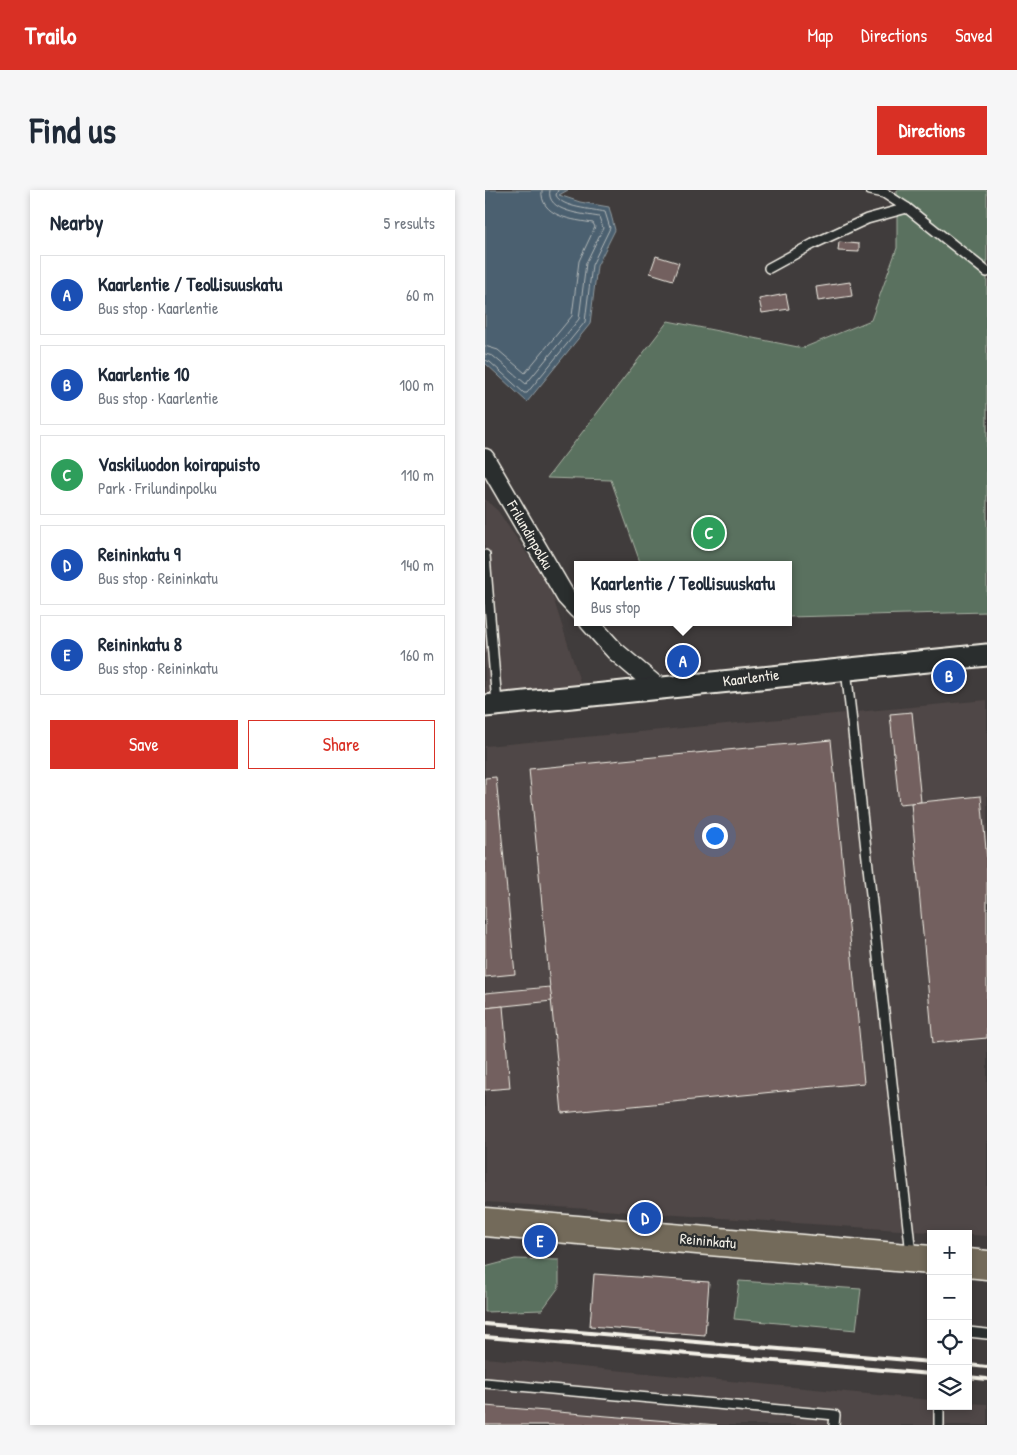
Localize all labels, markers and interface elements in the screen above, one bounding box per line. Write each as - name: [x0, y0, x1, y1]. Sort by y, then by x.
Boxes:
- text: Trailo: [25, 19, 76, 51]
- text: Map: [808, 23, 833, 48]
- text: Directions: [861, 23, 927, 48]
- text: Saved: [955, 23, 992, 48]
- button: Directions: [877, 106, 987, 155]
- text: Find us: [30, 107, 116, 154]
- text: Nearby: [50, 208, 103, 237]
- text: 5 results: [384, 212, 435, 234]
- text: Kaarlentie / Teollisuuskatu: [98, 271, 282, 297]
- text: A: [63, 284, 71, 306]
- text: 60 m: [406, 284, 434, 306]
- text: Bus stop · Kaarlentie: [98, 297, 218, 319]
- text: Kaarlentie 10: [98, 361, 190, 387]
- text: B: [63, 374, 71, 396]
- text: 100 m: [399, 374, 434, 396]
- text: Bus stop · Kaarlentie: [98, 387, 218, 409]
- text: Vaskiluodon koirapuisto: [98, 451, 260, 477]
- text: C: [63, 464, 71, 486]
- text: 110 m: [401, 464, 434, 486]
- text: Park · Frilundinpolku: [98, 477, 217, 499]
- street label: Frilundinpolku: [502, 496, 559, 573]
- pin: C: [693, 514, 725, 552]
- text: Reininkatu 9: [98, 541, 181, 567]
- text: D: [63, 554, 71, 576]
- text: 140 m: [400, 554, 434, 576]
- popup: [574, 561, 792, 626]
- text: Bus stop · Reininkatu: [98, 567, 218, 589]
- text: Kaarlentie / Teollisuuskatu: [591, 570, 775, 596]
- text: Bus stop: [591, 596, 640, 618]
- text: Reininkatu 8: [98, 631, 182, 657]
- pin: A: [667, 642, 699, 680]
- text: E: [63, 644, 71, 666]
- text: 160 m: [400, 644, 434, 666]
- text: Bus stop · Reininkatu: [98, 657, 218, 679]
- pin: B: [933, 657, 965, 695]
- street label: Kaarlentie: [722, 664, 780, 691]
- button: Save: [50, 720, 238, 769]
- button: Share: [248, 720, 435, 769]
- your location: [702, 823, 728, 849]
- pin: D: [629, 1199, 661, 1237]
- pin: E: [524, 1222, 556, 1260]
- street label: Reininkatu: [679, 1228, 737, 1253]
- map controls: [927, 1230, 972, 1410]
- button: +: [927, 1230, 972, 1275]
- button: −: [927, 1275, 972, 1320]
- button: locate: [927, 1320, 972, 1365]
- button: layers: [927, 1365, 972, 1410]

